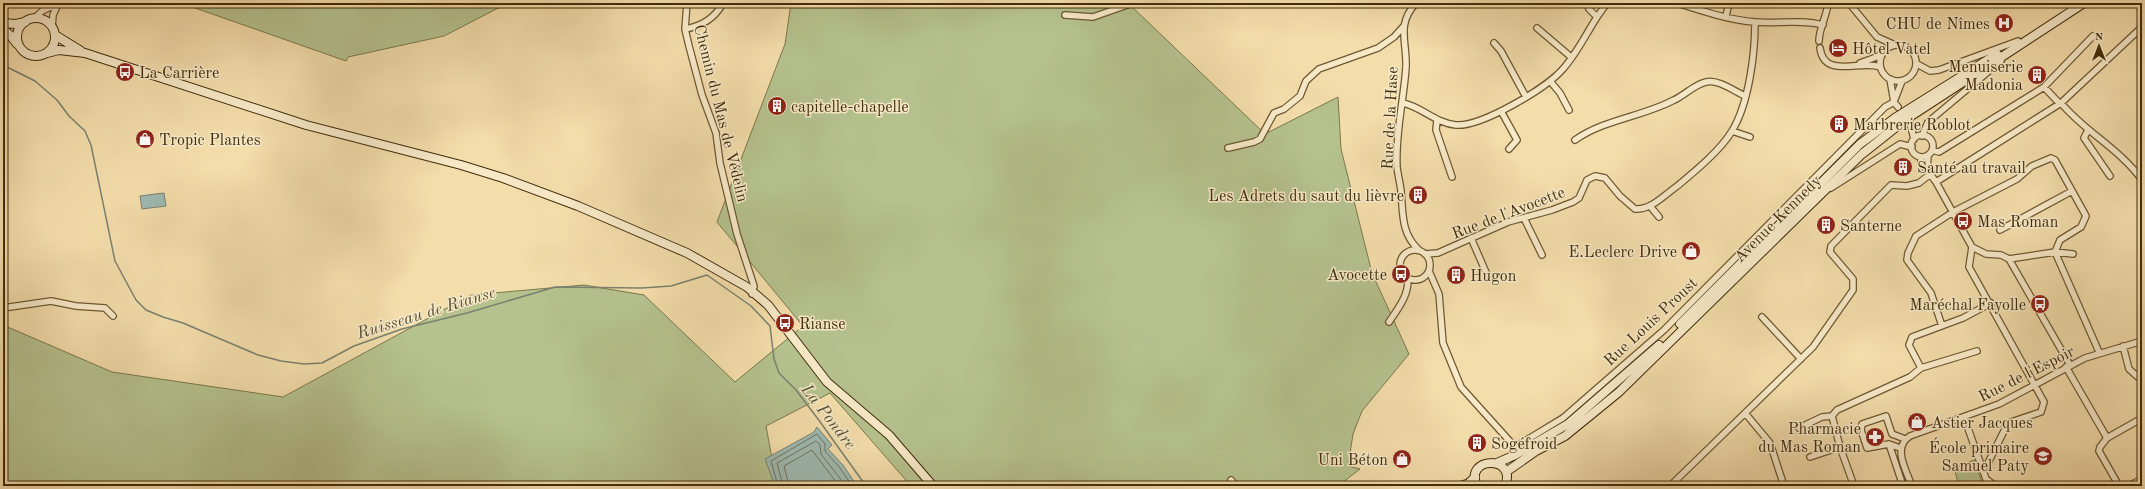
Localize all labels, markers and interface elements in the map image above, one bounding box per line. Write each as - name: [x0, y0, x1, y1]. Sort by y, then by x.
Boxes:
- hospital icon: CHU de Nîmes: [1993, 12, 2015, 34]
- place label: CHU de Nîmes: [1886, 17, 1990, 33]
- street label: Chemin du Mas de Védelin: [690, 23, 750, 204]
- north arrow: [2079, 26, 2119, 66]
- text: N: [2095, 32, 2104, 43]
- hotel icon: Hôtel Vatel: [1827, 37, 1849, 59]
- place label: Hôtel Vatel: [1852, 42, 1931, 58]
- place label: Menuiserie Madonia: [1948, 60, 2023, 94]
- bus stop icon: La Carrière: [114, 61, 136, 83]
- building icon: Menuiserie Madonia: [2026, 64, 2048, 86]
- place label: La Carrière: [139, 66, 219, 82]
- street label: Rue de la Hase: [1380, 66, 1402, 170]
- building icon: capitelle-chapelle: [766, 95, 788, 117]
- place label: capitelle-chapelle: [791, 100, 909, 116]
- building icon: Marbrerie Roblot: [1828, 113, 1850, 135]
- place label: Marbrerie Roblot: [1853, 118, 1972, 134]
- shop icon: Tropic Plantes: [134, 128, 156, 150]
- place label: Tropic Plantes: [159, 133, 261, 149]
- building icon: Santé au travail: [1892, 156, 1914, 178]
- place label: Santé au travail: [1917, 161, 2026, 177]
- street label: Avenue Kennedy: [1732, 172, 1826, 266]
- building icon: Les Adrets du saut du lièvre: [1407, 184, 1429, 206]
- street label: Rue de l'Avocette: [1450, 185, 1568, 243]
- place label: Les Adrets du saut du lièvre: [1208, 189, 1404, 205]
- bus stop icon: Mas Roman: [1952, 210, 1974, 232]
- building icon: Santerne: [1815, 214, 1837, 236]
- place label: Mas Roman: [1977, 215, 2059, 231]
- place label: Santerne: [1840, 219, 1902, 235]
- shop icon: E.Leclerc Drive: [1680, 240, 1702, 262]
- place label: E.Leclerc Drive: [1568, 245, 1677, 261]
- bus stop icon: Avocette: [1390, 263, 1412, 285]
- building icon: Hugon: [1445, 264, 1467, 286]
- place label: Avocette: [1327, 268, 1387, 284]
- place label: Hugon: [1470, 269, 1517, 285]
- street label: Rue Louis Proust: [1602, 275, 1701, 370]
- water label: Ruisseau de Rianse: [354, 284, 498, 343]
- bus stop icon: Maréchal Fayolle: [2029, 293, 2051, 315]
- place label: Maréchal Fayolle: [1909, 298, 2026, 314]
- bus stop icon: Rianse: [774, 312, 796, 334]
- place label: Rianse: [799, 317, 846, 333]
- street label: Rue de l'Espoir: [1976, 344, 2078, 406]
- water label: La Pondre: [797, 380, 858, 453]
- shop icon: Astier Jacques: [1906, 411, 1928, 433]
- place label: Astier Jacques: [1931, 416, 2033, 432]
- place label: Pharmacie du Mas Roman: [1758, 422, 1861, 456]
- pharmacy icon: Pharmacie du Mas Roman: [1864, 426, 1886, 448]
- building icon: Sogéfroid: [1466, 432, 1488, 454]
- place label: Sogéfroid: [1491, 437, 1557, 453]
- place label: École primaire Samuel Paty: [1929, 437, 2030, 475]
- school or university icon: École primaire Samuel Paty: [2032, 445, 2054, 467]
- shop icon: Uni Béton: [1391, 448, 1413, 470]
- place label: Uni Béton: [1318, 453, 1388, 469]

